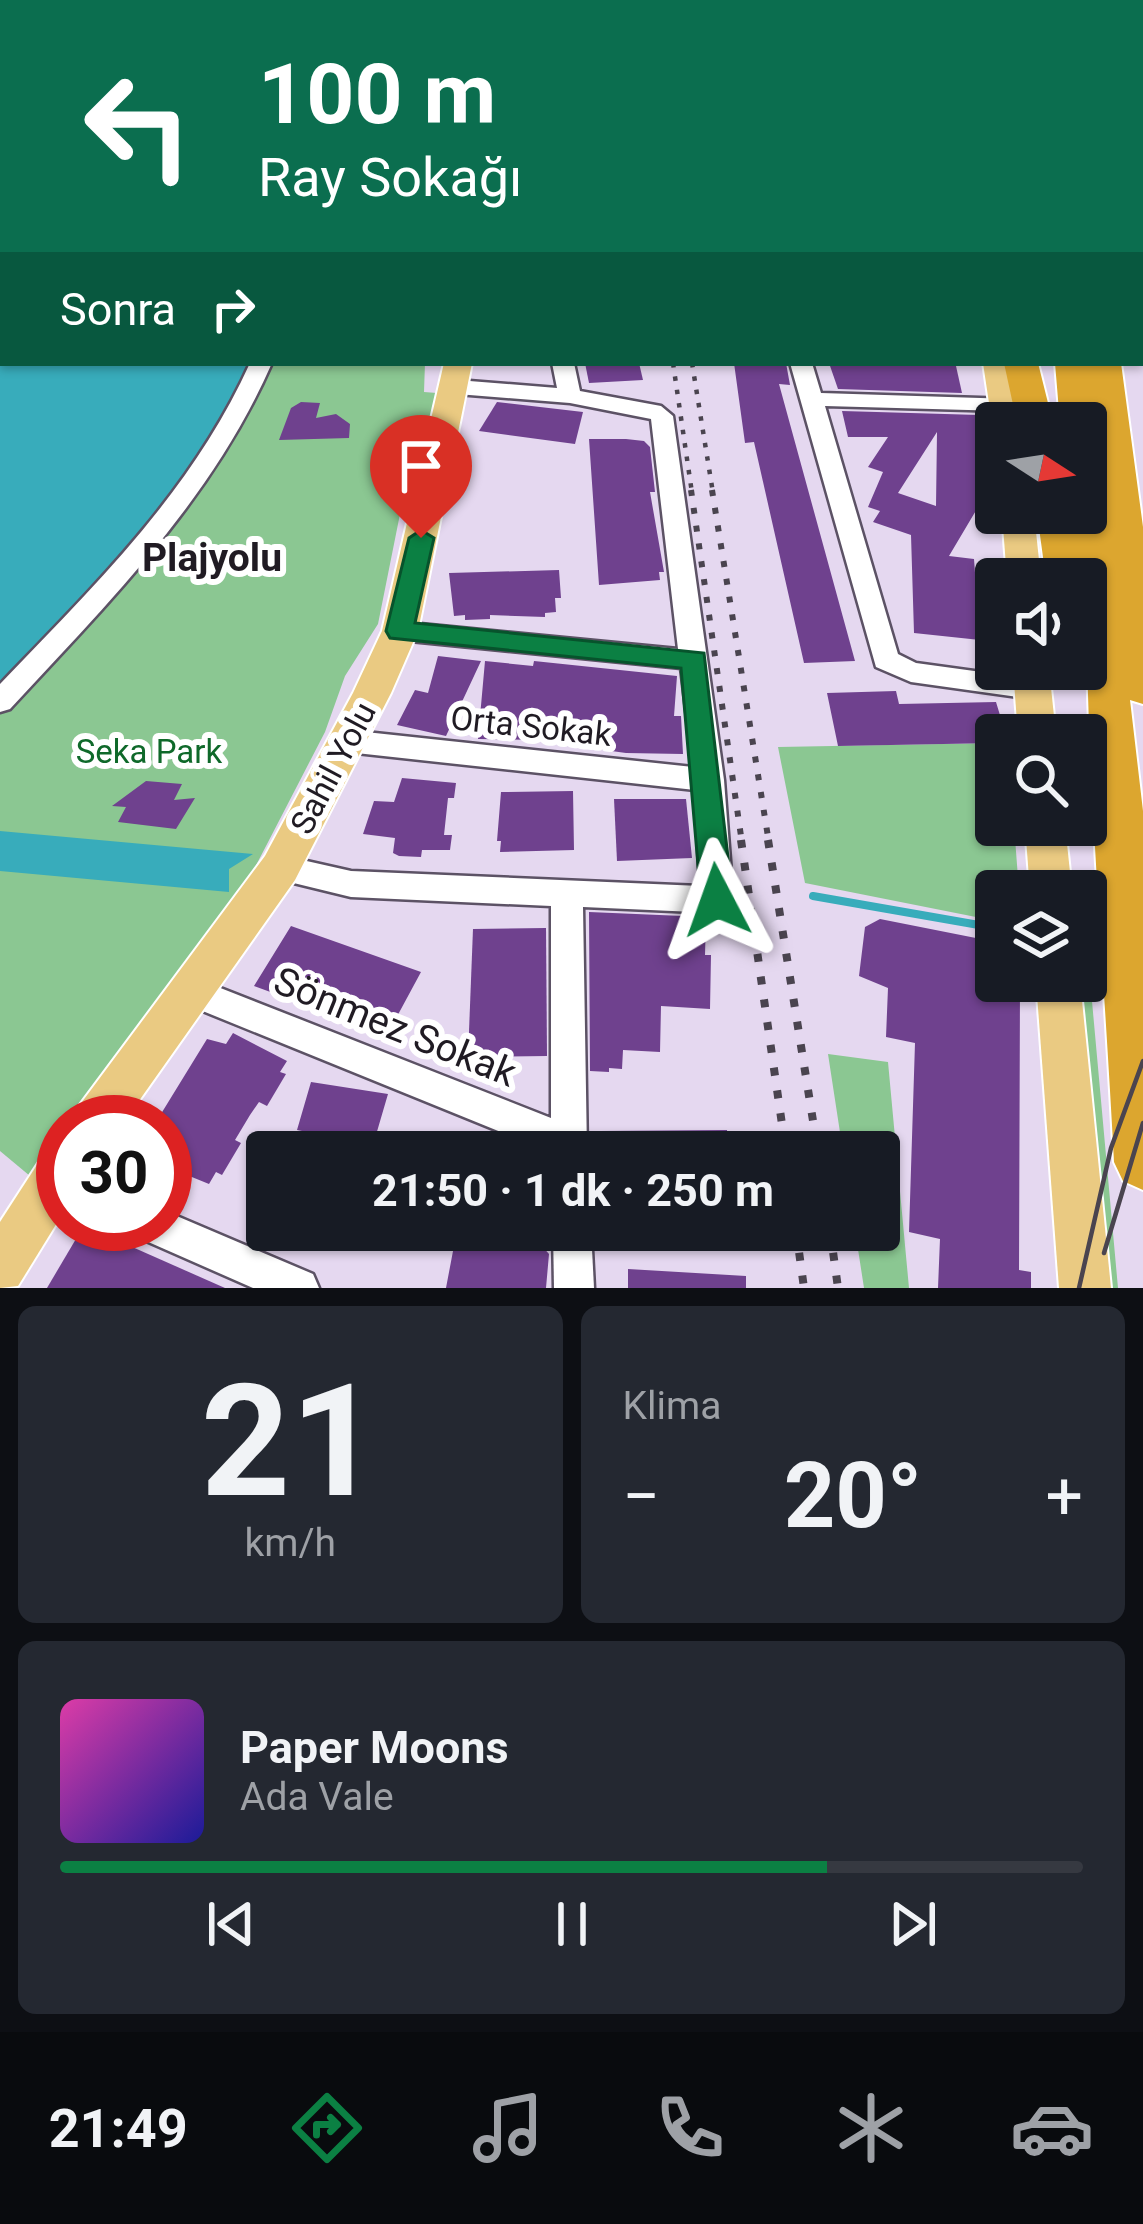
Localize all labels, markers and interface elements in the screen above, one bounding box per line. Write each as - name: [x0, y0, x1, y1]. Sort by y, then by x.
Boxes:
- text: 100 m: [258, 45, 496, 144]
- icon: left: [60, 48, 216, 204]
- text: Ray Sokağı: [258, 146, 523, 209]
- icon: right: [200, 276, 266, 342]
- text: Sonra: [60, 283, 176, 336]
- north arrow: [975, 402, 1107, 534]
- map controls: [975, 402, 1107, 1002]
- pin: [370, 415, 472, 538]
- icon: arrive: [388, 433, 454, 499]
- district label: Plajyolu: [142, 535, 282, 581]
- button: sound: [975, 558, 1107, 690]
- street label: Sahil Yolu: [282, 695, 384, 841]
- street label: Orta Sokak: [449, 698, 614, 754]
- button: search: [975, 714, 1107, 846]
- park label: Seka Park: [76, 732, 222, 771]
- position arrow: [654, 837, 780, 963]
- button: layers: [975, 870, 1107, 1002]
- street label: Sönmez Sokak: [267, 958, 523, 1097]
- speed limit sign: 30: [36, 1095, 192, 1251]
- text: 21:50 · 1 dk · 250 m: [372, 1164, 774, 1217]
- text: 21: [201, 1350, 380, 1533]
- text: Klima: [623, 1383, 721, 1429]
- text: 20°: [784, 1444, 922, 1549]
- text: −: [623, 1458, 660, 1535]
- text: +: [1046, 1458, 1083, 1535]
- text: km/h: [244, 1520, 336, 1566]
- text: Paper Moons: [240, 1721, 509, 1774]
- text: Ada Vale: [240, 1774, 394, 1820]
- icon: previous: [198, 1891, 264, 1957]
- icon: pause: [539, 1891, 605, 1957]
- icon: next: [880, 1891, 946, 1957]
- icon: directions: [285, 2086, 369, 2170]
- icon: music: [466, 2086, 550, 2170]
- icon: phone: [648, 2086, 732, 2170]
- icon: climate: [829, 2086, 913, 2170]
- icon: car: [1010, 2086, 1094, 2170]
- text: 21:49: [49, 2097, 188, 2160]

